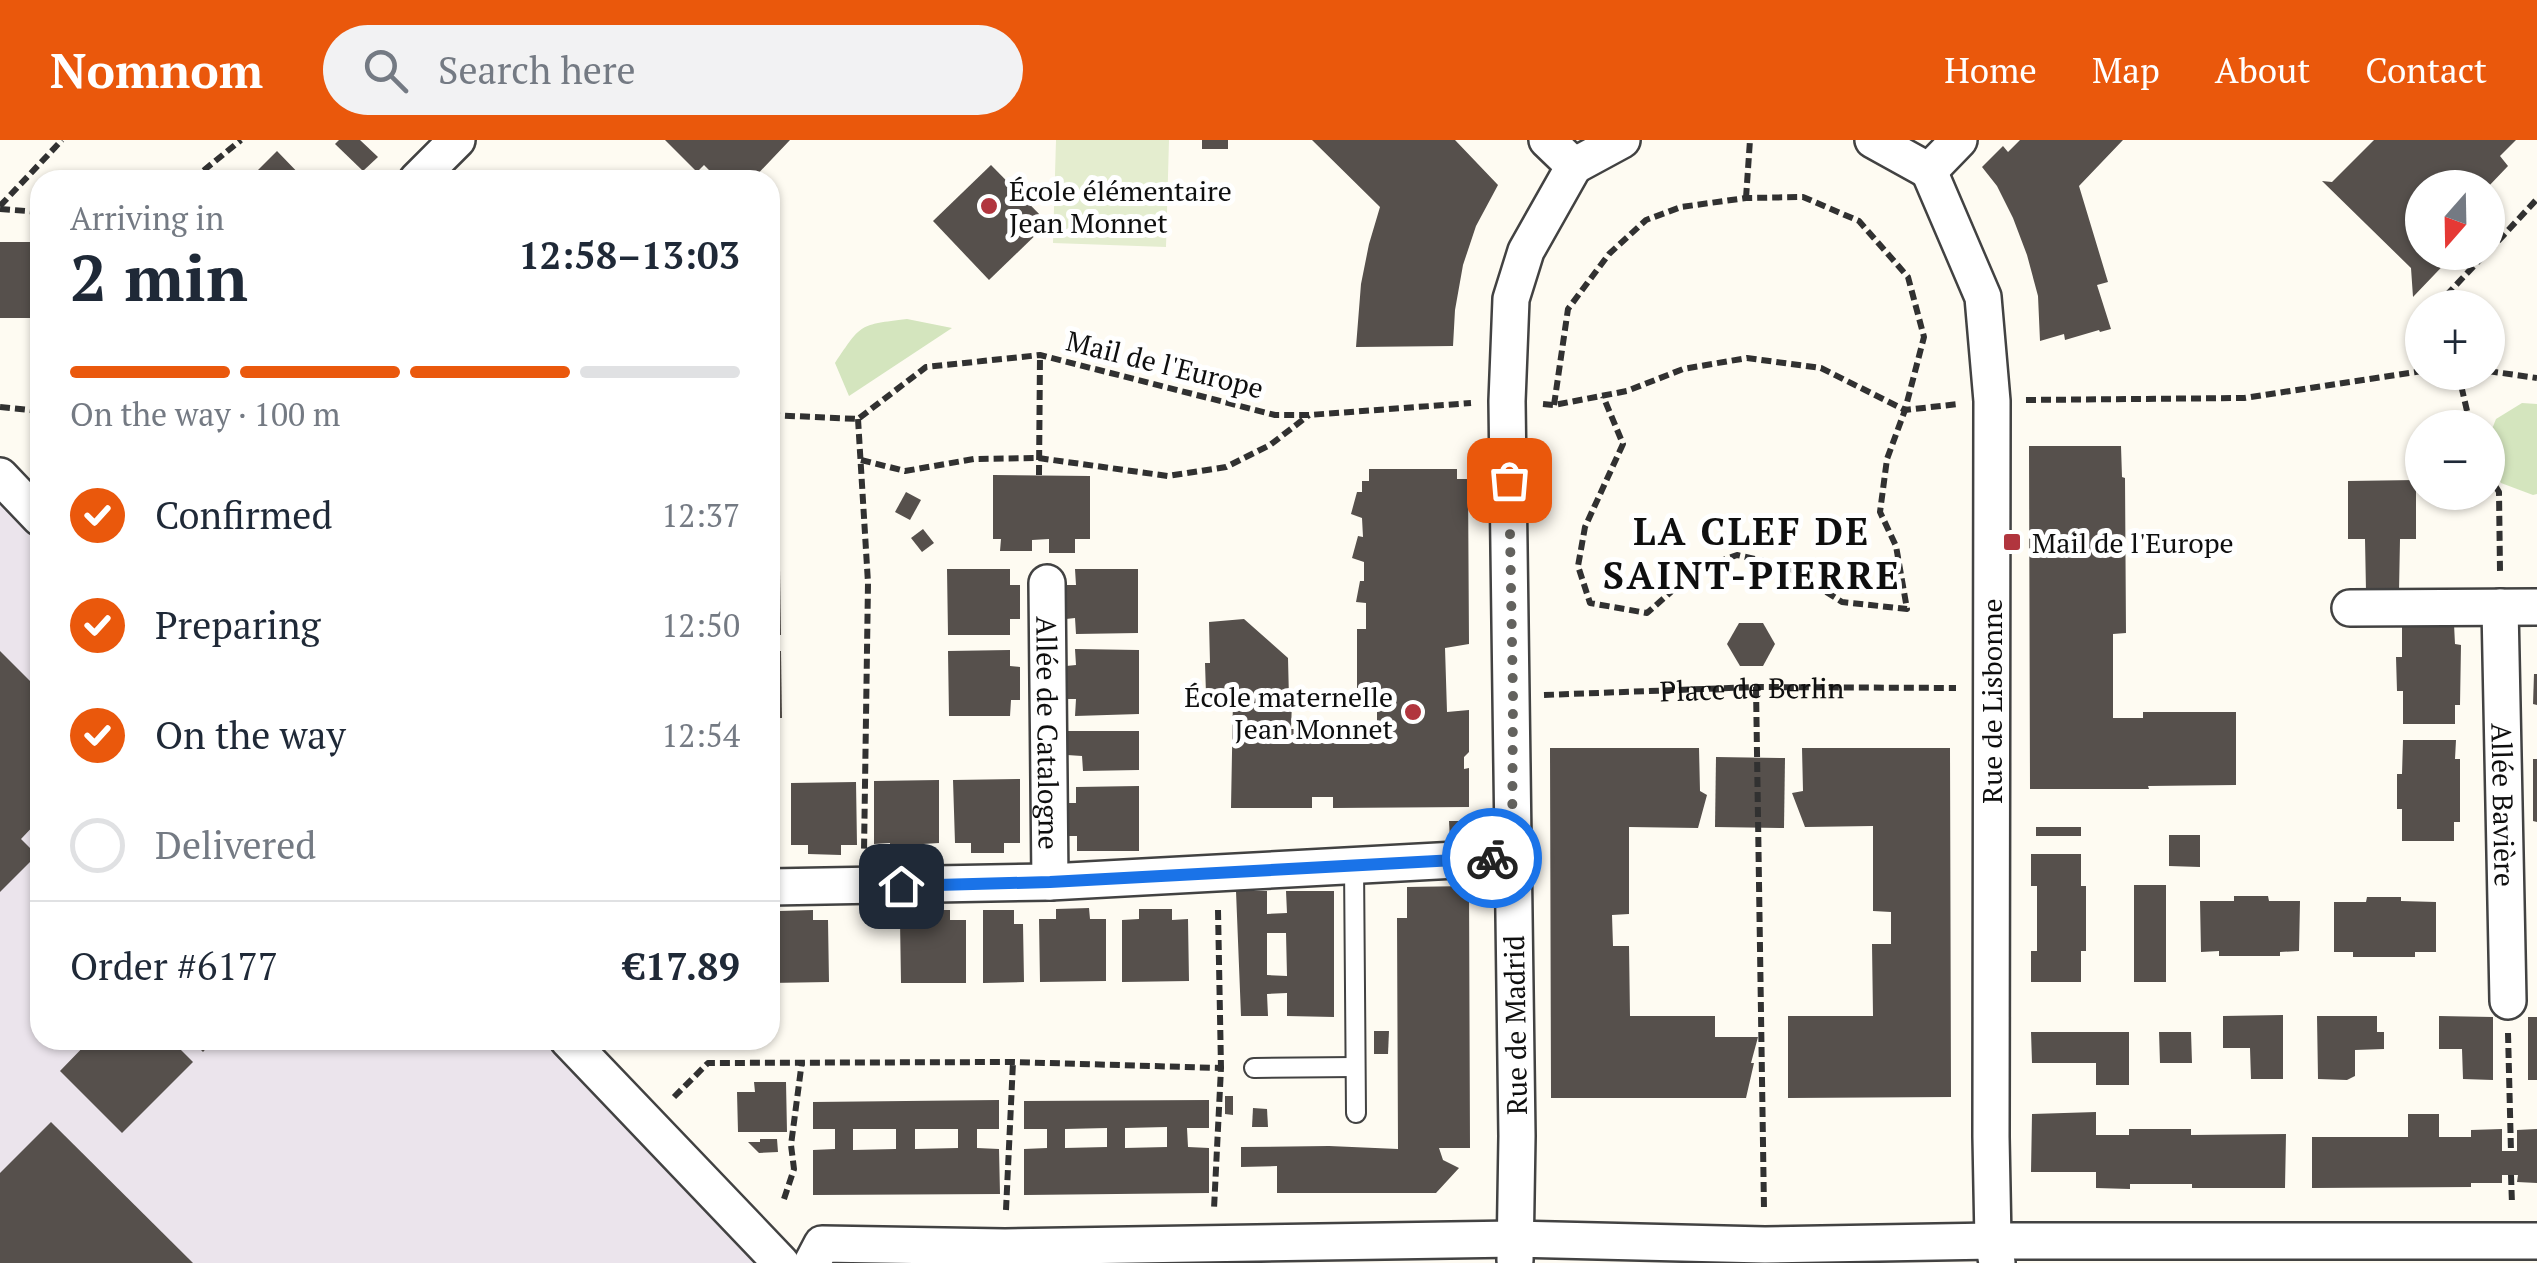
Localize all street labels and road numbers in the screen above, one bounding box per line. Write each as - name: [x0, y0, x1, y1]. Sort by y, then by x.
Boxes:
- street label: Mail de l'Europe: [1063, 322, 1267, 406]
- street label: Rue de Lisbonne: [1973, 598, 2010, 804]
- street label: Allée de Catalogne: [1029, 616, 1068, 850]
- street label: Place de Berlin: [1659, 668, 1845, 709]
- street label: Allée Bavière: [2484, 723, 2524, 887]
- street label: Rue de Madrid: [1495, 935, 1535, 1115]

